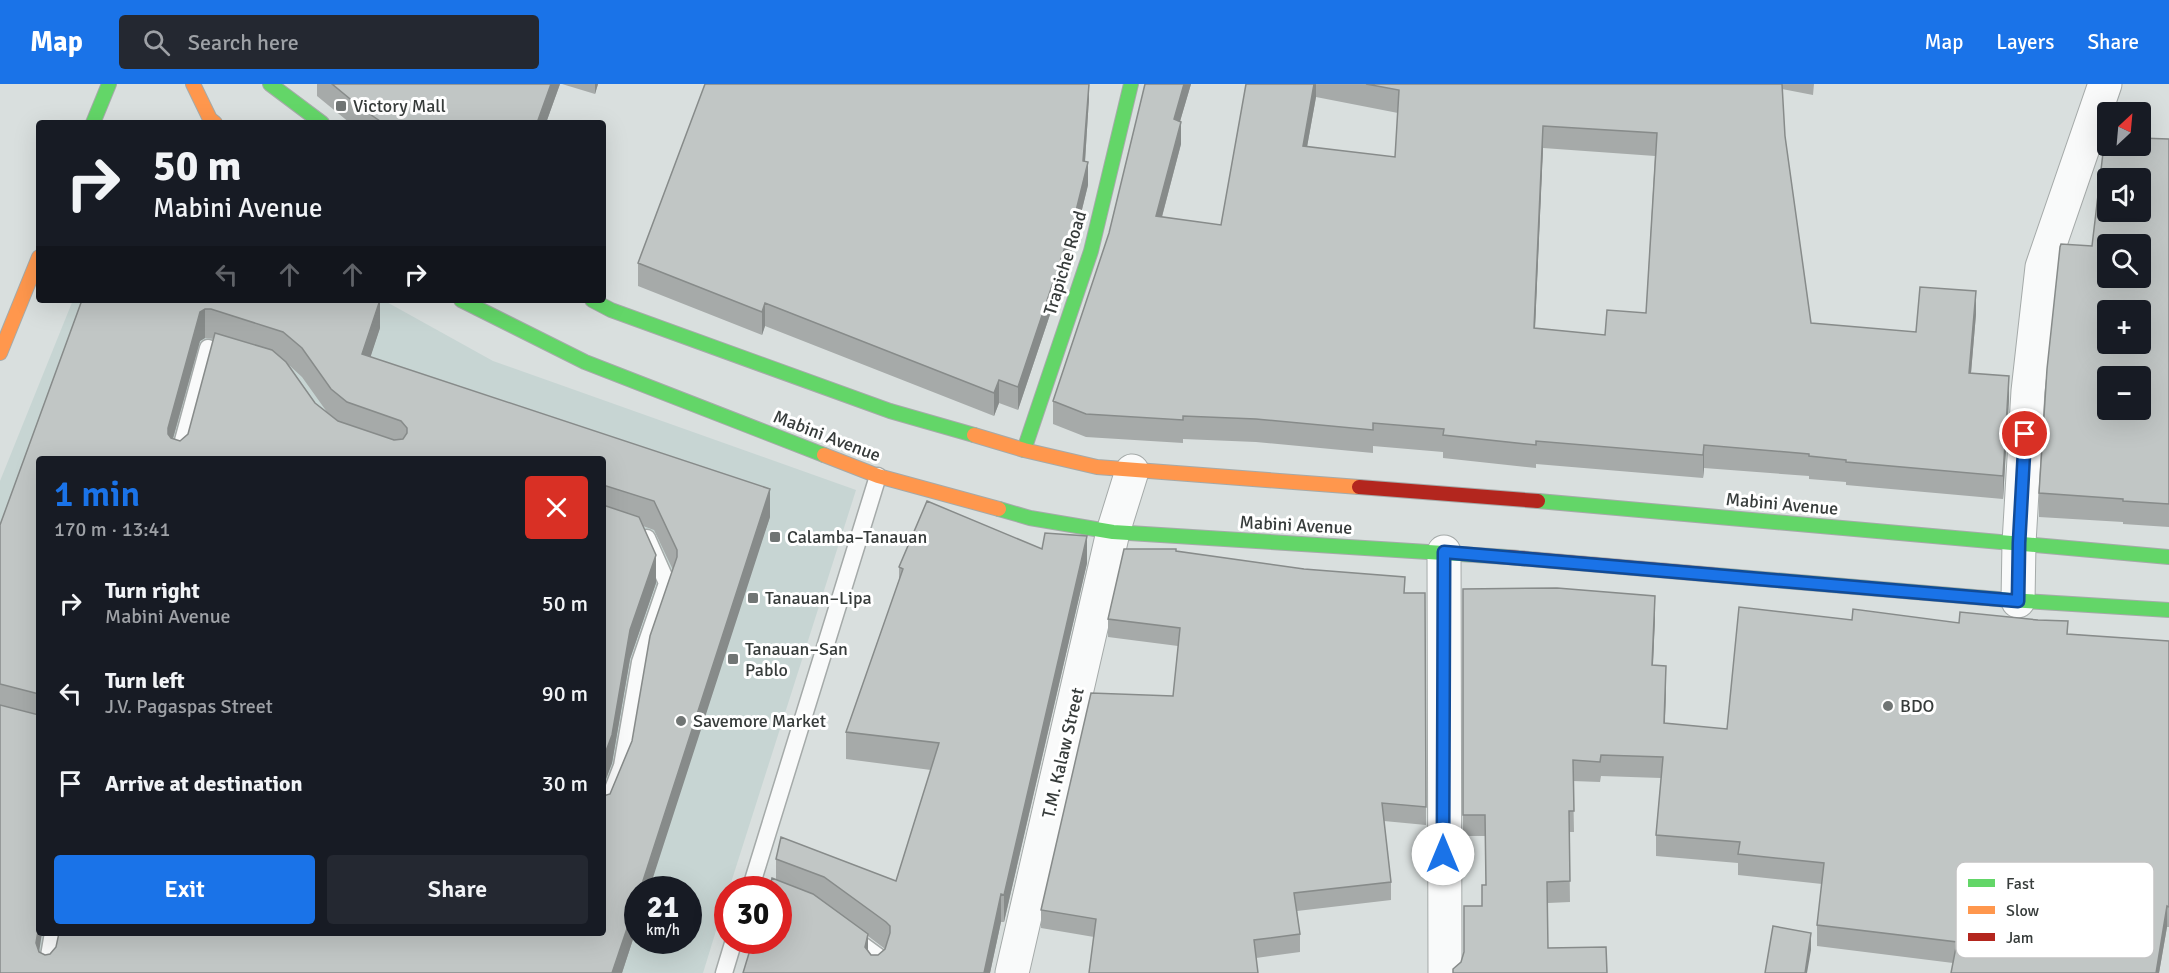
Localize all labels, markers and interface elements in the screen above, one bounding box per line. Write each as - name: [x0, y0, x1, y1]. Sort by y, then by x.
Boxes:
- search box: [119, 15, 539, 69]
- text: Map: [30, 25, 83, 59]
- icon: search: [140, 26, 173, 59]
- text: Search here: [188, 29, 299, 56]
- text: Map: [1925, 29, 1963, 55]
- text: Layers: [1996, 29, 2054, 55]
- text: Share: [2087, 29, 2139, 55]
- place label: Victory Mall: [353, 95, 446, 117]
- marker: Victory Mall: [334, 99, 348, 113]
- north arrow: [2097, 102, 2151, 156]
- map controls: [2097, 102, 2151, 420]
- text: 50 m: [153, 141, 242, 192]
- icon: right: [54, 144, 132, 222]
- button: sound: [2097, 168, 2151, 222]
- text: Mabini Avenue: [153, 192, 323, 225]
- street label: Trapiche Road: [1039, 208, 1091, 318]
- button: search: [2097, 234, 2151, 288]
- icon: left: [210, 258, 243, 291]
- icon: ahead: [273, 258, 306, 291]
- icon: ahead: [336, 258, 369, 291]
- icon: right: [399, 258, 432, 291]
- button: +: [2097, 300, 2151, 354]
- button: −: [2097, 366, 2151, 420]
- street label: Mabini Avenue: [770, 405, 884, 467]
- pin: [1999, 408, 2050, 459]
- icon: arrive: [2008, 417, 2041, 450]
- text: 1 min: [54, 472, 140, 517]
- button: close: [525, 476, 588, 539]
- street label: Mabini Avenue: [1725, 488, 1839, 520]
- street label: Mabini Avenue: [1239, 511, 1353, 539]
- text: 170 m · 13:41: [54, 517, 170, 542]
- place label: Calamba–Tanauan: [787, 526, 927, 548]
- marker: Calamba–Tanauan: [768, 530, 782, 544]
- text: Turn right: [105, 577, 200, 604]
- icon: right: [54, 587, 87, 620]
- place label: Tanauan–Lipa: [765, 587, 872, 609]
- text: 50 m: [542, 590, 588, 617]
- marker: Tanauan–Lipa: [746, 591, 760, 605]
- text: Mabini Avenue: [105, 604, 231, 629]
- place label: Tanauan–San Pablo: [745, 638, 848, 681]
- marker: Tanauan–San Pablo: [726, 652, 740, 666]
- text: Turn left: [105, 667, 185, 694]
- icon: left: [54, 677, 87, 710]
- text: 90 m: [542, 680, 588, 707]
- street label: T.M. Kalaw Street: [1037, 686, 1089, 820]
- text: J.V. Pagaspas Street: [105, 694, 273, 719]
- place label: BDO: [1900, 695, 1934, 717]
- marker: BDO: [1881, 699, 1895, 713]
- place label: Savemore Market: [693, 710, 826, 732]
- marker: Savemore Market: [674, 714, 688, 728]
- icon: arrive: [54, 767, 87, 800]
- text: Arrive at destination: [105, 770, 302, 797]
- text: 30 m: [542, 770, 588, 797]
- position arrow: [1411, 822, 1475, 886]
- button: Exit: [54, 855, 315, 924]
- button: Share: [327, 855, 588, 924]
- legend: [1956, 862, 2154, 958]
- text: Fast: [2006, 874, 2035, 894]
- speed limit sign: 30: [714, 876, 792, 954]
- text: 21: [647, 889, 679, 926]
- text: Slow: [2006, 901, 2040, 921]
- text: km/h: [646, 921, 680, 939]
- text: Jam: [2006, 928, 2034, 948]

